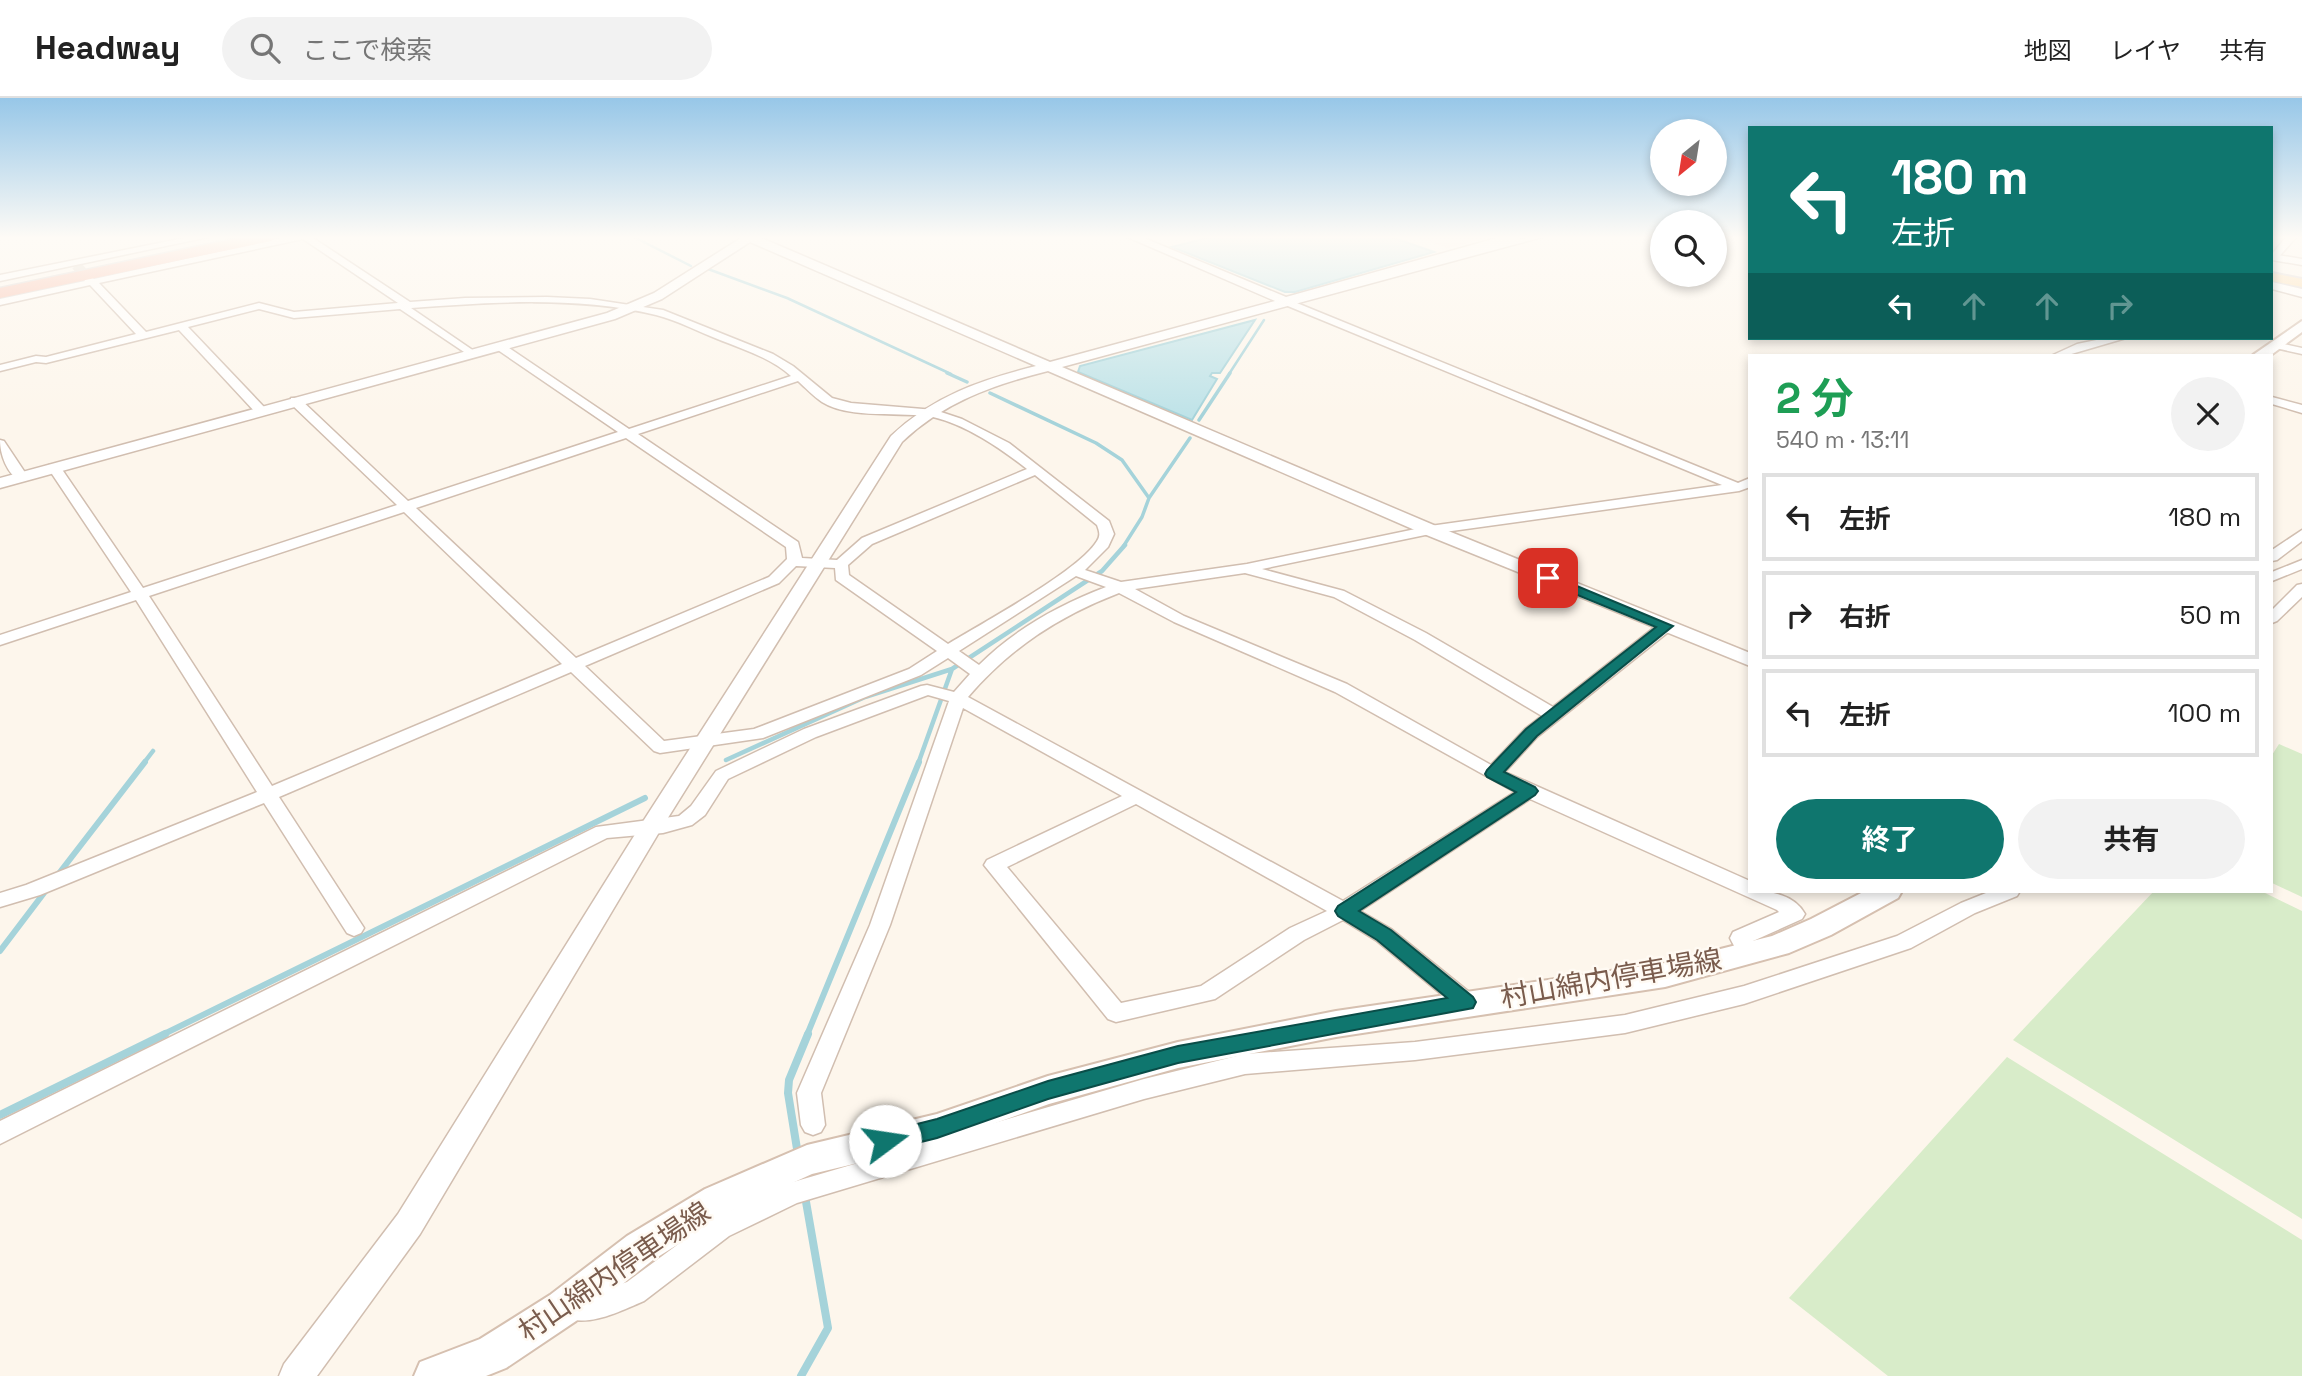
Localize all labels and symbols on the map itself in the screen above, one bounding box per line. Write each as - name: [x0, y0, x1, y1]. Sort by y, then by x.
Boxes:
- north arrow: [1650, 119, 1727, 196]
- pin: [1518, 548, 1578, 608]
- street label: 村山綿内停車場線: [1498, 941, 1724, 1015]
- position arrow: [848, 1104, 922, 1178]
- street label: 村山綿内停車場線: [511, 1193, 717, 1349]

